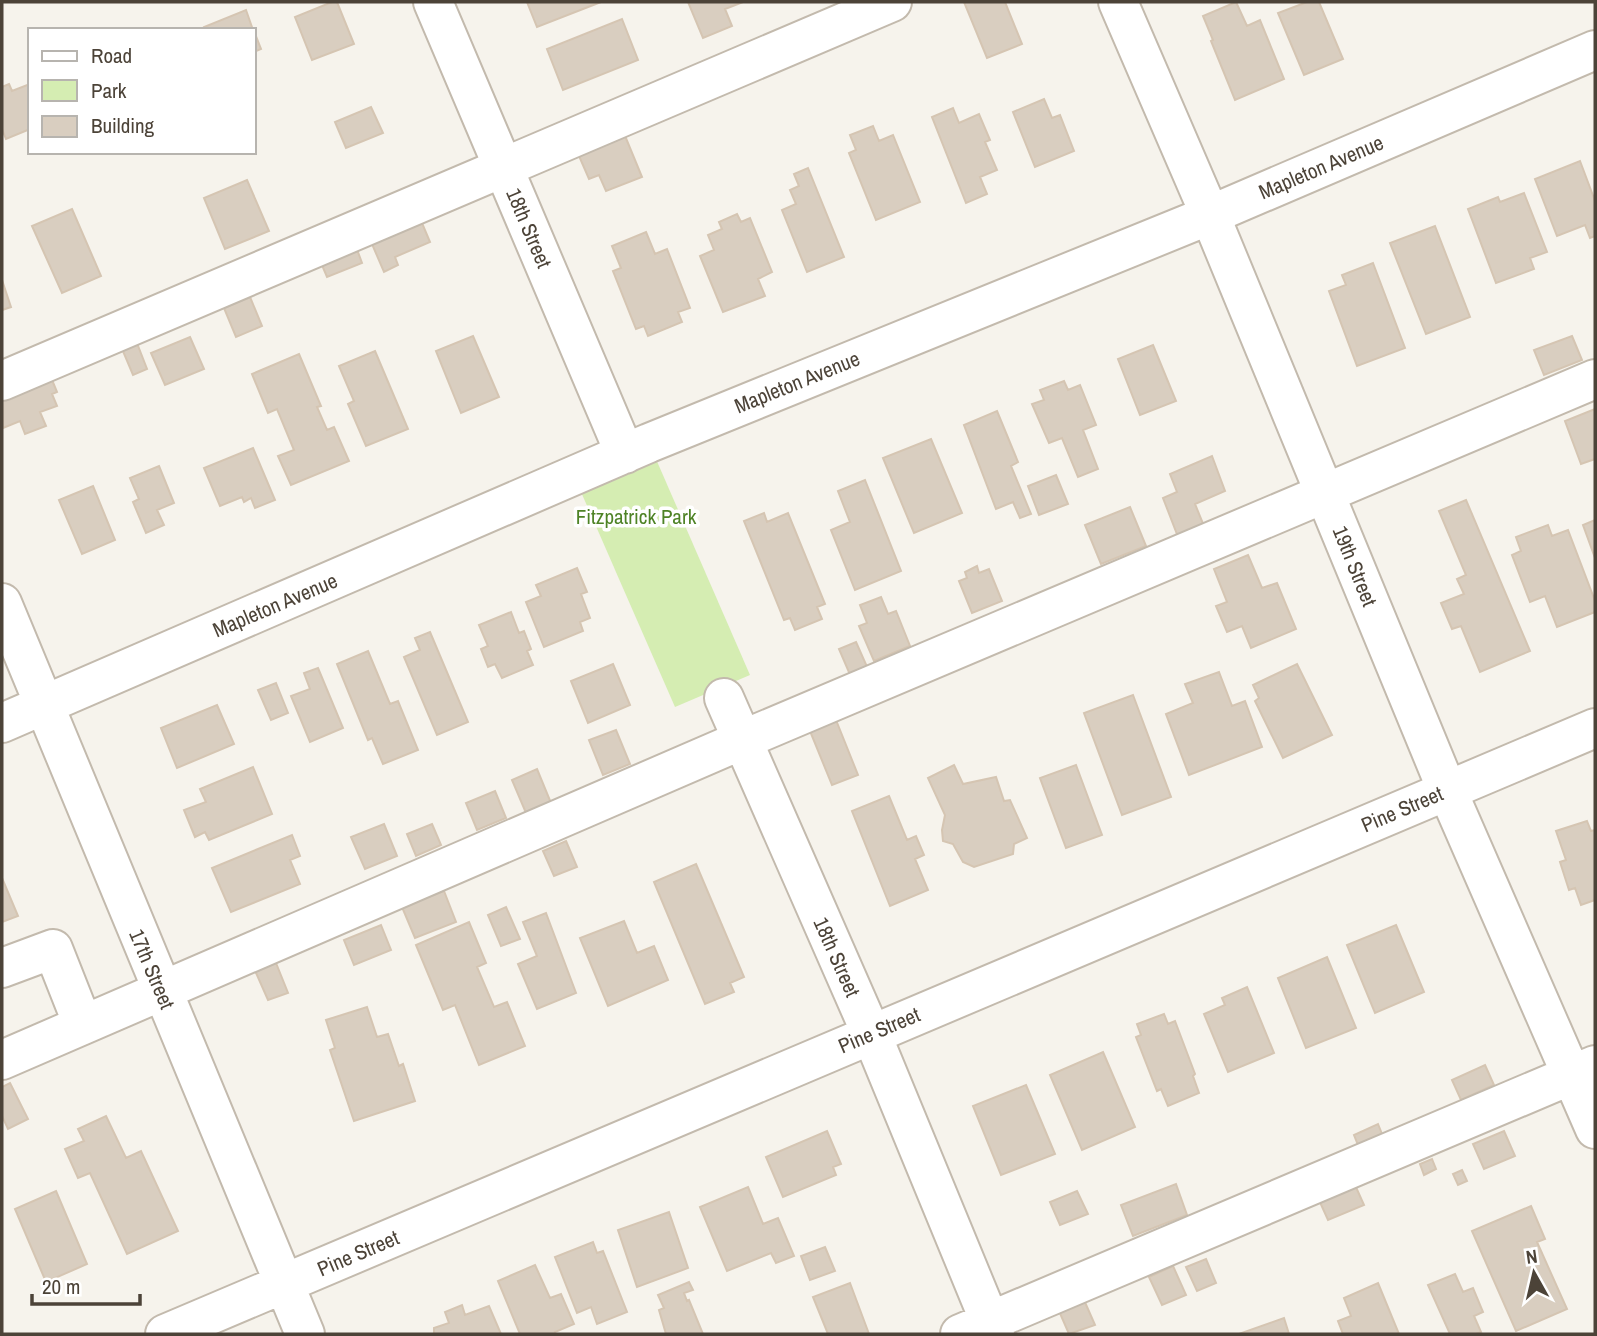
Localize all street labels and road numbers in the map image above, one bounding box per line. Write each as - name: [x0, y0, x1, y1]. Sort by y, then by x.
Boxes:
- street label: Mapleton Avenue: [1254, 128, 1388, 206]
- street label: 18th Street: [499, 184, 559, 273]
- street label: Mapleton Avenue: [730, 344, 864, 420]
- street label: 19th Street: [1326, 522, 1384, 611]
- street label: Mapleton Avenue: [208, 566, 342, 644]
- street label: Pine Street: [1357, 779, 1448, 839]
- street label: 18th Street: [807, 913, 867, 1002]
- street label: 17th Street: [122, 925, 182, 1014]
- street label: Pine Street: [834, 1000, 925, 1060]
- street label: Pine Street: [313, 1223, 404, 1283]

